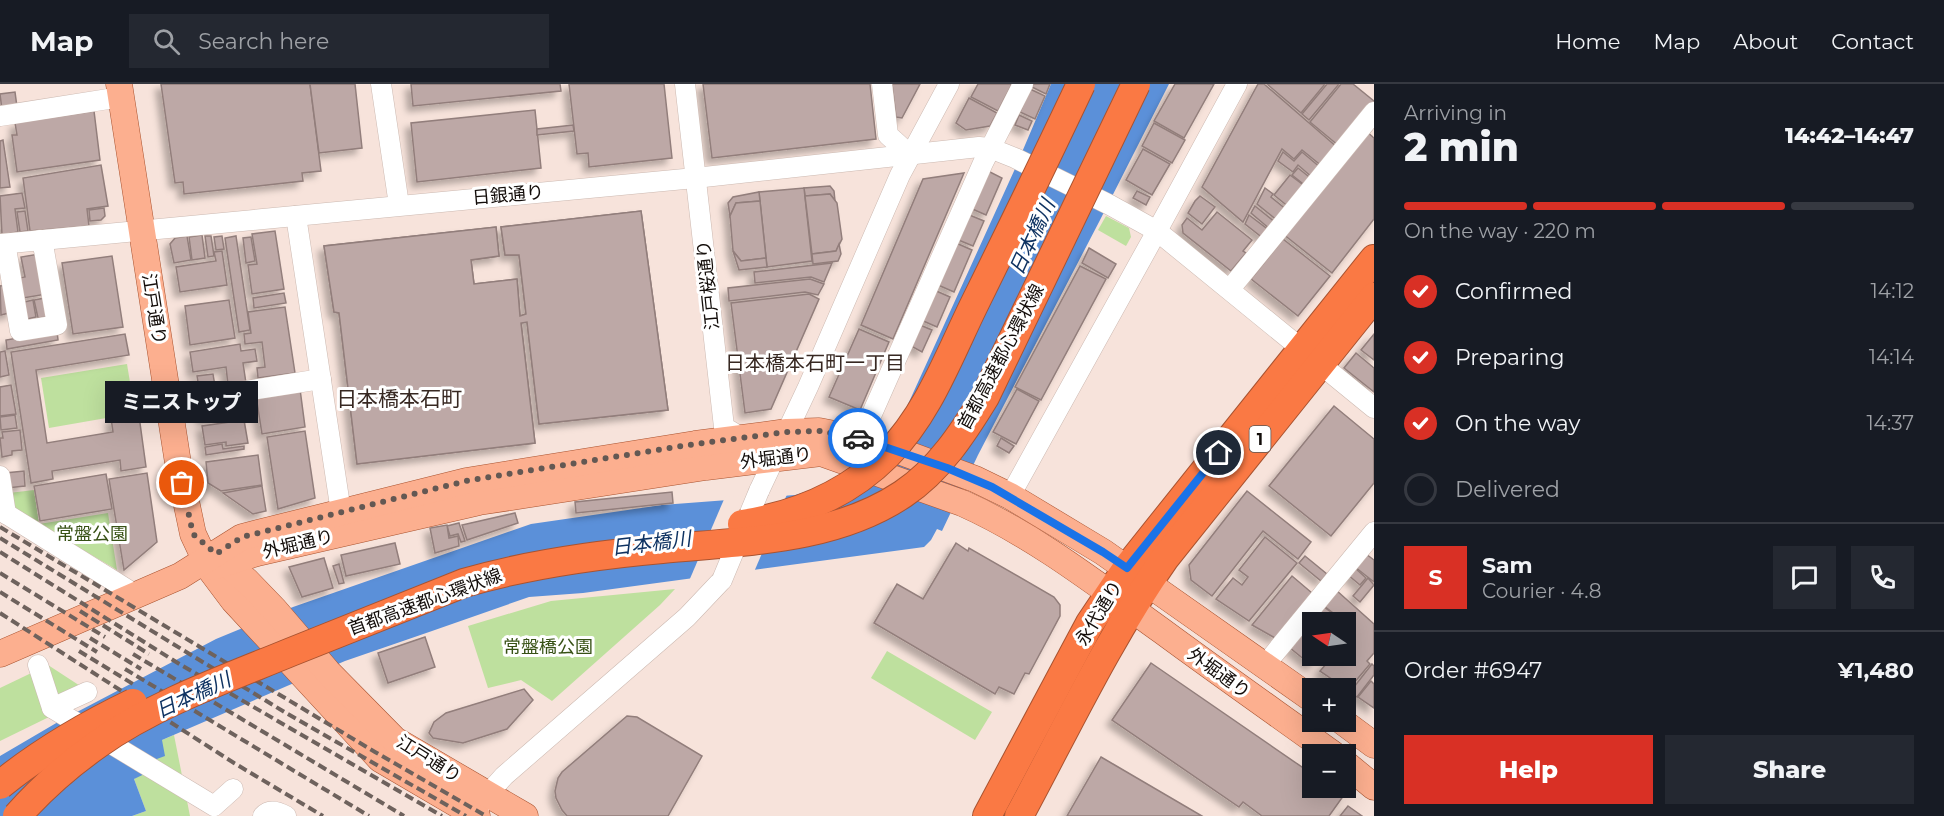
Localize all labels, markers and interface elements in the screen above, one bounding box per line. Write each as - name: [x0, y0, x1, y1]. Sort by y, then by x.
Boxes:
- search box: [129, 14, 549, 68]
- text: Map: [30, 24, 93, 58]
- icon: search: [150, 25, 183, 58]
- text: Search here: [198, 28, 329, 55]
- text: Home: [1555, 29, 1620, 54]
- text: Map: [1653, 29, 1700, 54]
- text: About: [1733, 29, 1798, 54]
- text: Contact: [1831, 29, 1914, 54]
- text: Arriving in: [1404, 101, 1507, 125]
- text: 14:42–14:47: [1785, 122, 1914, 149]
- text: 2 min: [1404, 123, 1519, 171]
- street label: 日銀通り: [471, 181, 545, 209]
- water label: 日本橋川: [1004, 194, 1061, 278]
- text: On the way · 220 m: [1404, 219, 1596, 243]
- street label: 江戸桜通り: [692, 239, 724, 331]
- street label: 江戸通り: [138, 272, 170, 346]
- icon: check: [1404, 275, 1437, 308]
- text: Confirmed: [1455, 278, 1572, 305]
- text: 14:12: [1871, 279, 1914, 303]
- street label: 首都高速都心環状線: [953, 280, 1049, 434]
- icon: check: [1404, 341, 1437, 374]
- text: Preparing: [1455, 344, 1564, 371]
- text: 14:14: [1869, 345, 1914, 369]
- district label: 日本橋本石町一丁目: [725, 351, 905, 375]
- callout: ミニストップ: [106, 381, 258, 423]
- district label: 日本橋本石町: [336, 386, 462, 411]
- text: ミニストップ: [122, 390, 242, 414]
- icon: check: [1404, 407, 1437, 440]
- courier: [828, 408, 888, 468]
- text: On the way: [1455, 410, 1580, 437]
- text: 14:37: [1866, 411, 1914, 435]
- icon: car: [842, 422, 875, 455]
- road number: 1: [1250, 426, 1270, 452]
- pin: [1193, 427, 1244, 478]
- icon: home: [1202, 436, 1235, 469]
- street label: 外堀通り: [739, 443, 813, 473]
- pin: [156, 457, 207, 508]
- icon: bag: [165, 466, 198, 499]
- text: Delivered: [1455, 476, 1560, 503]
- park label: 常盤公園: [56, 523, 128, 545]
- street label: 外堀通り: [260, 525, 336, 563]
- water label: 日本橋川: [610, 526, 694, 560]
- button: chat: [1773, 546, 1836, 609]
- button: phone: [1851, 546, 1914, 609]
- text: Sam: [1482, 552, 1533, 579]
- street label: 首都高速都心環状線: [345, 564, 505, 640]
- text: S: [1428, 564, 1443, 591]
- street label: 永代通り: [1071, 576, 1127, 650]
- text: Courier · 4.8: [1482, 579, 1601, 603]
- north arrow: [1302, 612, 1356, 666]
- map controls: [1302, 612, 1356, 798]
- park label: 常盤橋公園: [503, 636, 593, 658]
- street label: 外堀通り: [1183, 643, 1255, 703]
- text: Order #6947: [1404, 657, 1542, 684]
- text: ¥1,480: [1838, 657, 1914, 684]
- water label: 日本橋川: [152, 666, 236, 723]
- button: +: [1302, 678, 1356, 732]
- street label: 江戸通り: [393, 731, 465, 787]
- button: Help: [1404, 735, 1653, 804]
- button: Share: [1665, 735, 1914, 804]
- button: −: [1302, 744, 1356, 798]

